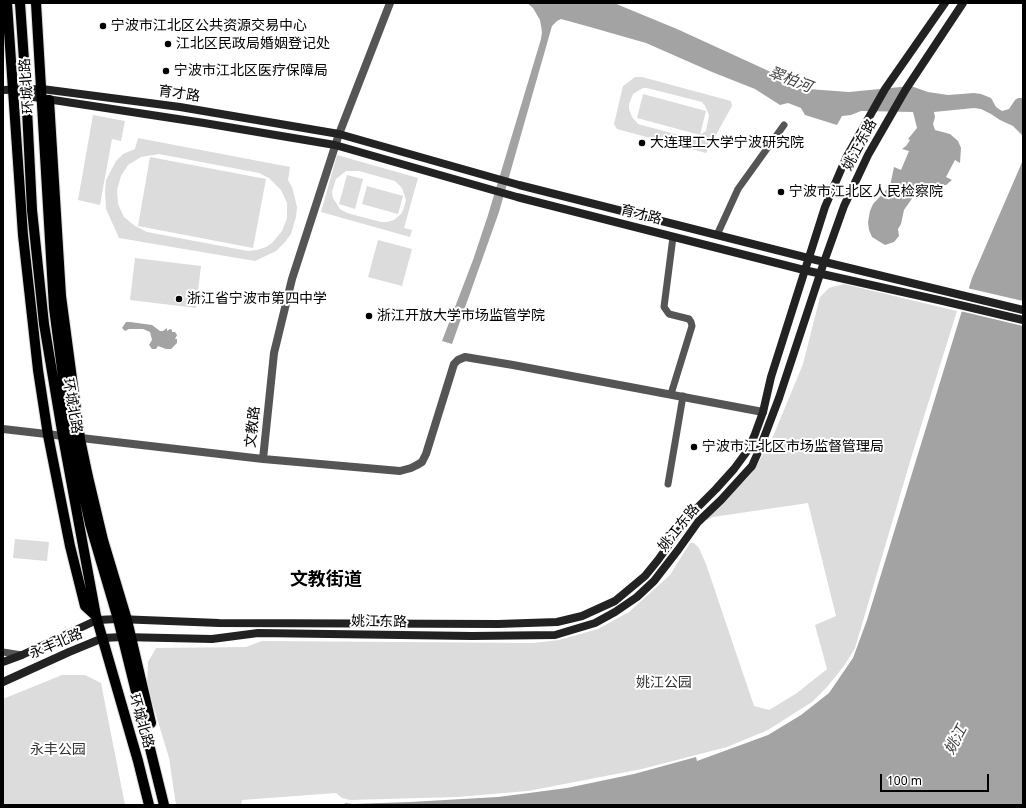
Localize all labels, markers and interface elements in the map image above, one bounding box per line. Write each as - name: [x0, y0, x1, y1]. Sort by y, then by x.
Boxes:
- place label: 宁波市江北区公共资源交易中心: [111, 18, 307, 34]
- marker: 宁波市江北区公共资源交易中心: [98, 21, 108, 31]
- place label: 江北区民政局婚姻登记处: [176, 36, 330, 52]
- marker: 江北区民政局婚姻登记处: [163, 39, 173, 49]
- street label: 环城北路: [17, 57, 37, 115]
- place label: 宁波市江北区医疗保障局: [174, 63, 328, 79]
- water label: 翠柏河: [766, 64, 814, 96]
- marker: 宁波市江北区医疗保障局: [161, 66, 171, 76]
- street label: 育才路: [157, 83, 201, 105]
- street label: 姚江东路: [839, 116, 881, 174]
- place label: 大连理工大学宁波研究院: [650, 135, 804, 151]
- marker: 大连理工大学宁波研究院: [637, 138, 647, 148]
- place label: 宁波市江北区人民检察院: [789, 184, 943, 200]
- marker: 宁波市江北区人民检察院: [776, 187, 786, 197]
- street label: 育才路: [619, 202, 663, 228]
- place label: 浙江省宁波市第四中学: [187, 291, 327, 307]
- marker: 浙江省宁波市第四中学: [174, 294, 184, 304]
- place label: 浙江开放大学市场监管学院: [377, 308, 545, 324]
- marker: 浙江开放大学市场监管学院: [364, 311, 374, 321]
- street label: 环城北路: [59, 377, 85, 435]
- street label: 文教路: [242, 405, 264, 449]
- place label: 宁波市江北区市场监督管理局: [702, 439, 884, 455]
- marker: 宁波市江北区市场监督管理局: [689, 442, 699, 452]
- street label: 姚江东路: [655, 501, 703, 555]
- district label: 文教街道: [290, 569, 362, 591]
- street label: 姚江东路: [351, 613, 407, 631]
- street label: 永丰北路: [27, 625, 85, 663]
- park label: 姚江公园: [636, 675, 692, 691]
- street label: 环城北路: [125, 692, 157, 750]
- water label: 姚江: [941, 723, 971, 757]
- park label: 永丰公园: [30, 742, 86, 758]
- scale bar: [882, 766, 991, 792]
- text: 100 m: [887, 772, 922, 789]

